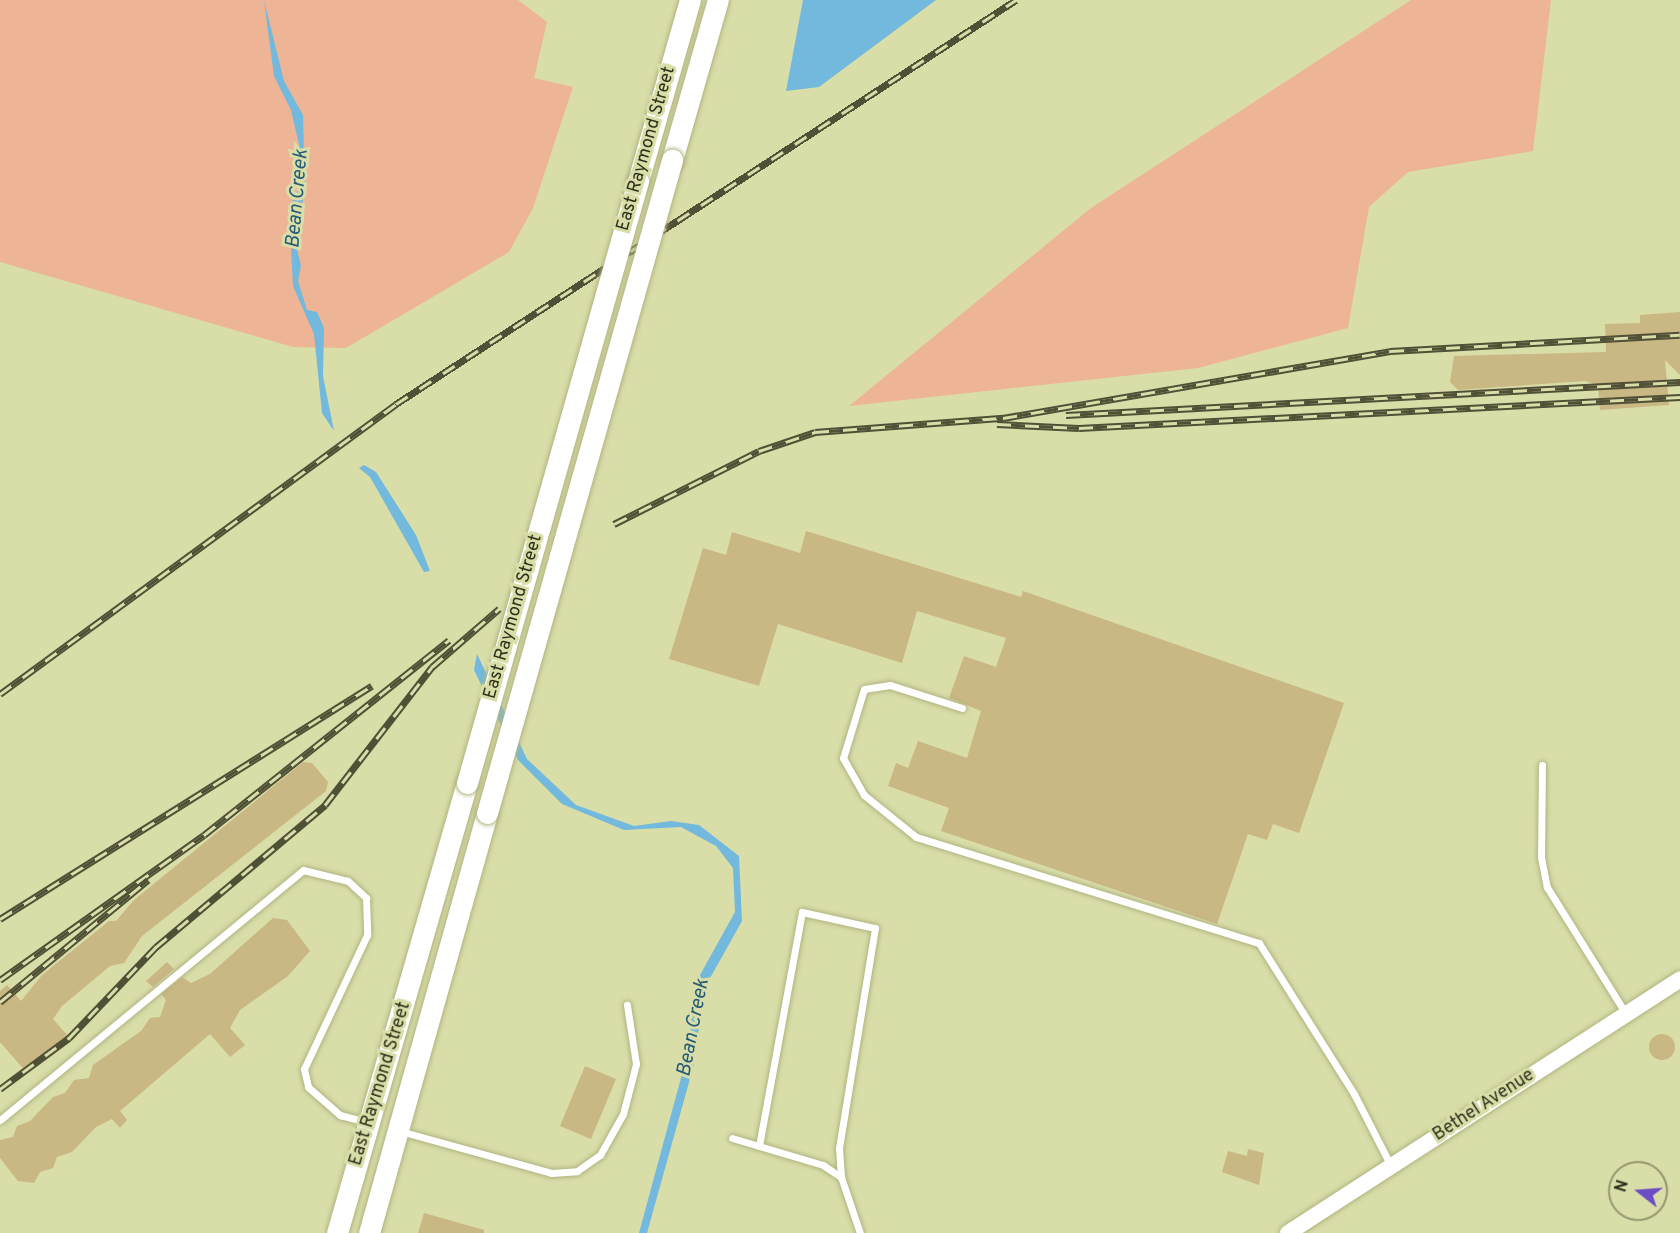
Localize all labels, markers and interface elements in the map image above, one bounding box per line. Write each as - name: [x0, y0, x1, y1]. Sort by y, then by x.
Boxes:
- street label: East Raymond Street: [613, 64, 681, 234]
- water label: Bean Creek: [282, 149, 314, 249]
- street label: East Raymond Street: [480, 532, 548, 702]
- water label: Bean Creek: [673, 977, 715, 1079]
- street label: East Raymond Street: [346, 999, 416, 1169]
- street label: Bethel Avenue: [1429, 1065, 1539, 1147]
- north arrow: [1608, 1161, 1668, 1221]
- text: N: [1611, 1178, 1634, 1195]

